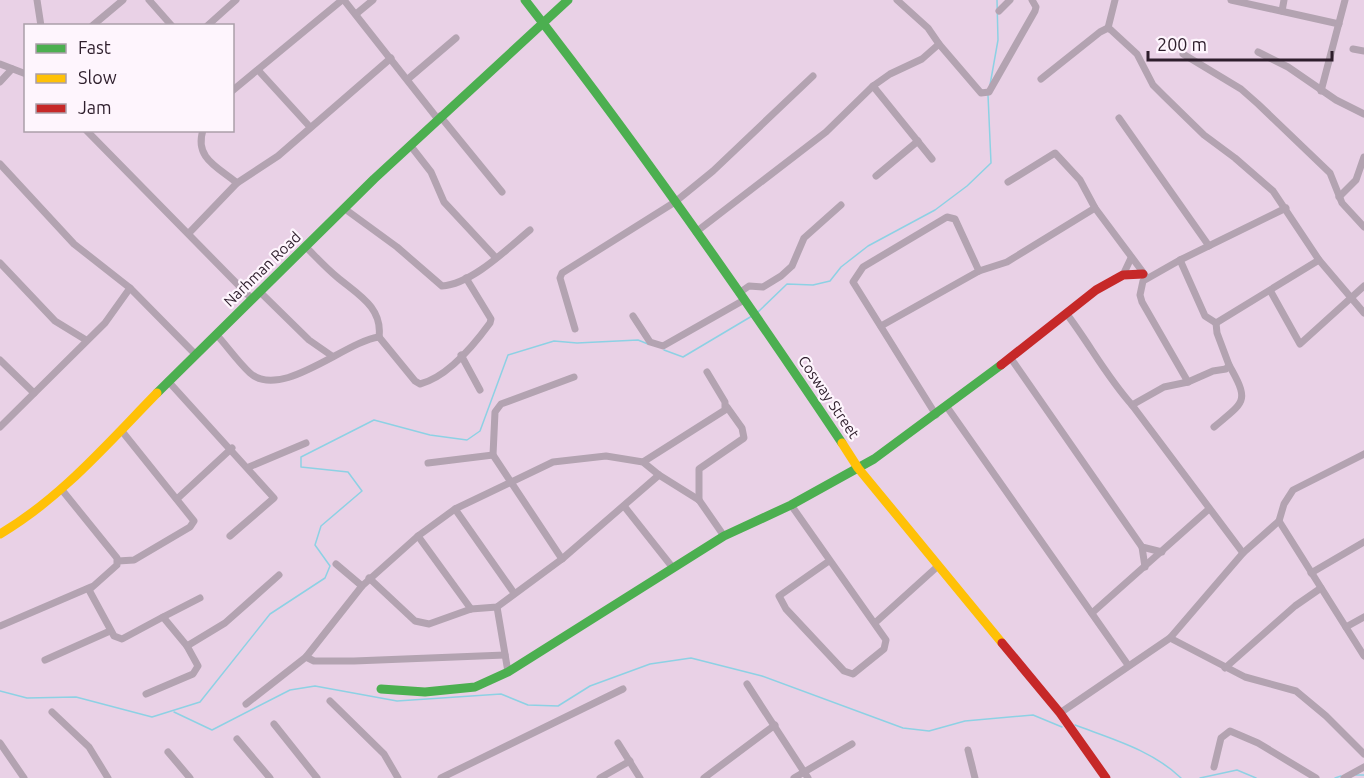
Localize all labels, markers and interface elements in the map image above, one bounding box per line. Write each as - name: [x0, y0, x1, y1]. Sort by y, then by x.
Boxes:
- legend: [24, 24, 234, 132]
- scale bar: [1148, 24, 1332, 62]
- text: 200 m: [1157, 34, 1207, 54]
- text: Fast: [78, 37, 111, 57]
- text: Slow: [78, 67, 117, 87]
- text: Jam: [78, 97, 112, 117]
- street label: Narhman Road: [220, 228, 304, 310]
- street label: Cosway Street: [795, 352, 863, 442]

